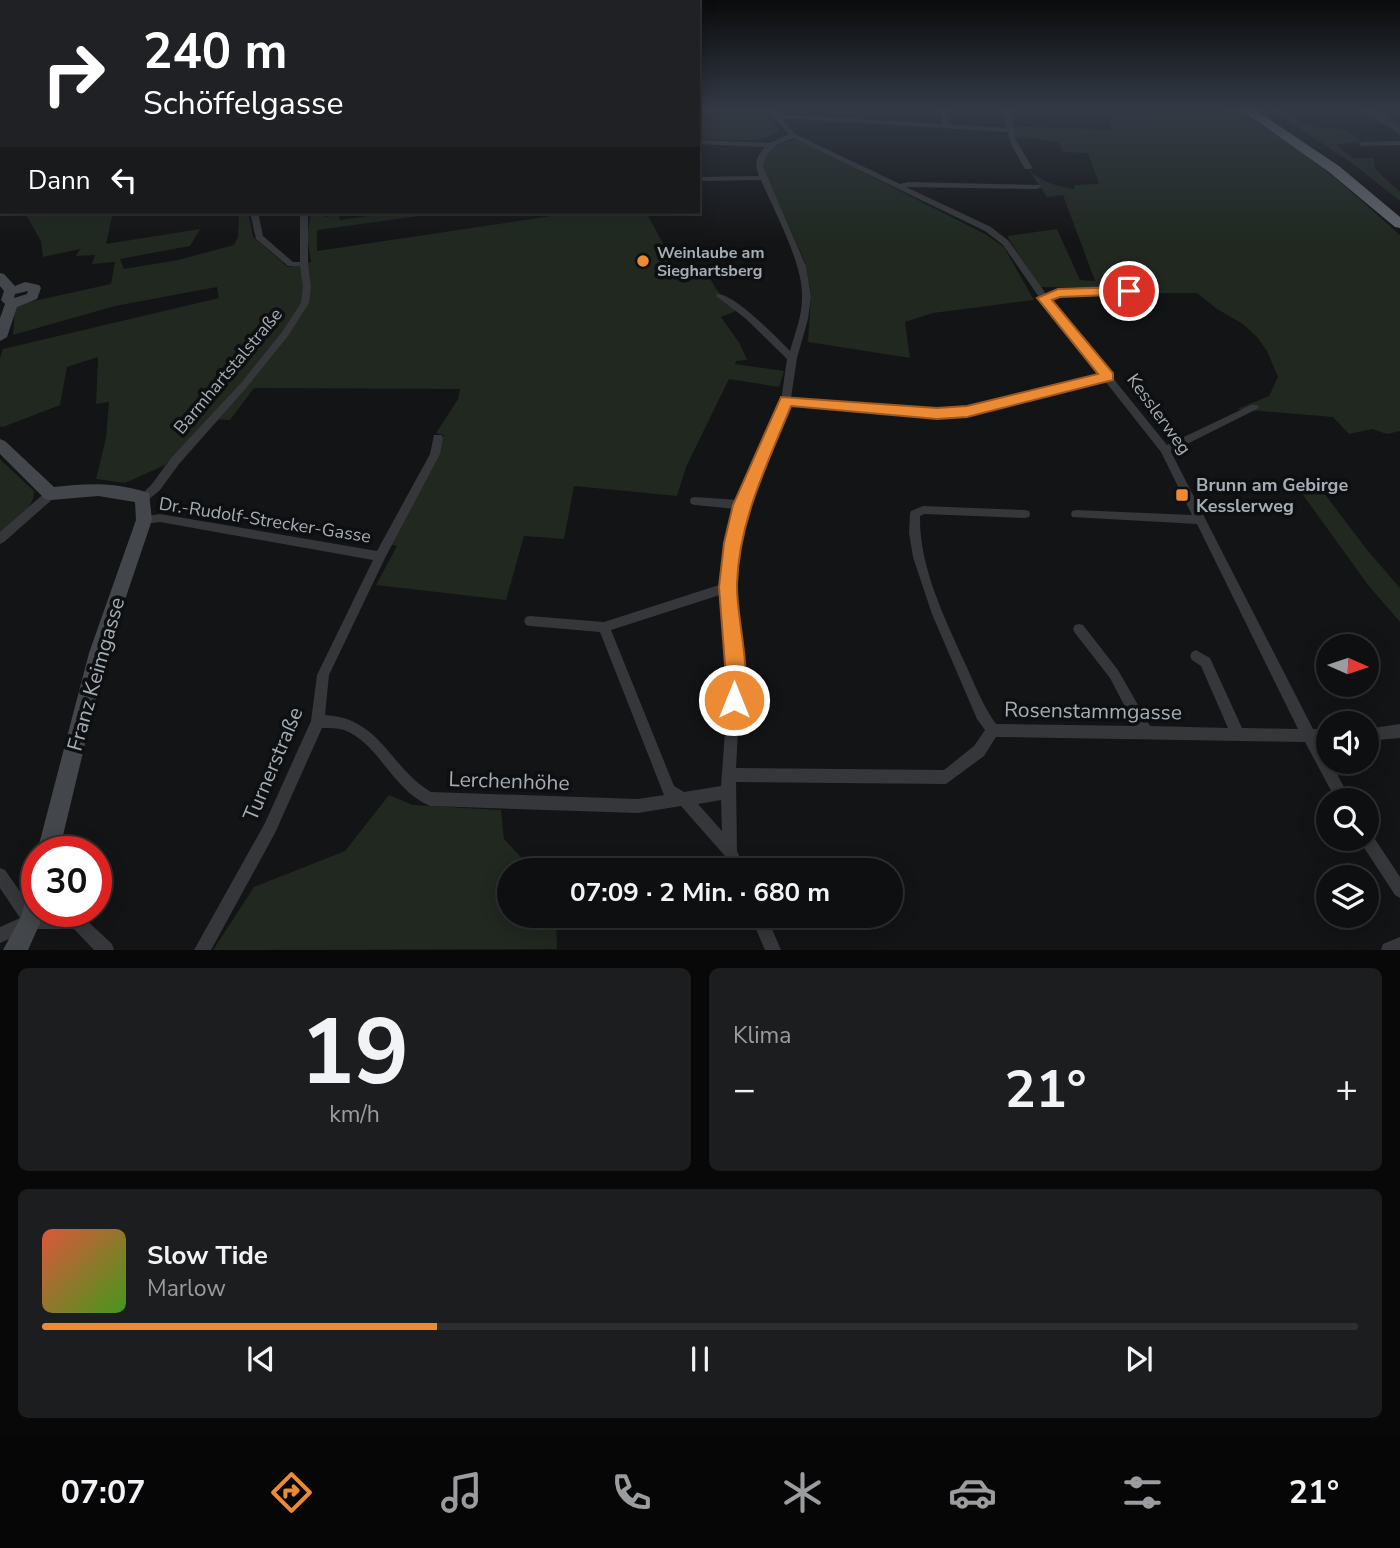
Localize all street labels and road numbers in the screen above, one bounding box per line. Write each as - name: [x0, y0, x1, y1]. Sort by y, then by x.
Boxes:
- street label: Barmhartstalstraße: [168, 303, 288, 439]
- street label: Kesslerweg: [1121, 369, 1197, 459]
- street label: Dr.-Rudolf-Strecker-Gasse: [157, 491, 373, 549]
- street label: Franz Keimgasse: [61, 594, 131, 754]
- street label: Rosenstammgasse: [1004, 695, 1182, 727]
- street label: Turnerstraße: [236, 703, 310, 825]
- street label: Lerchenhöhe: [448, 765, 570, 797]

